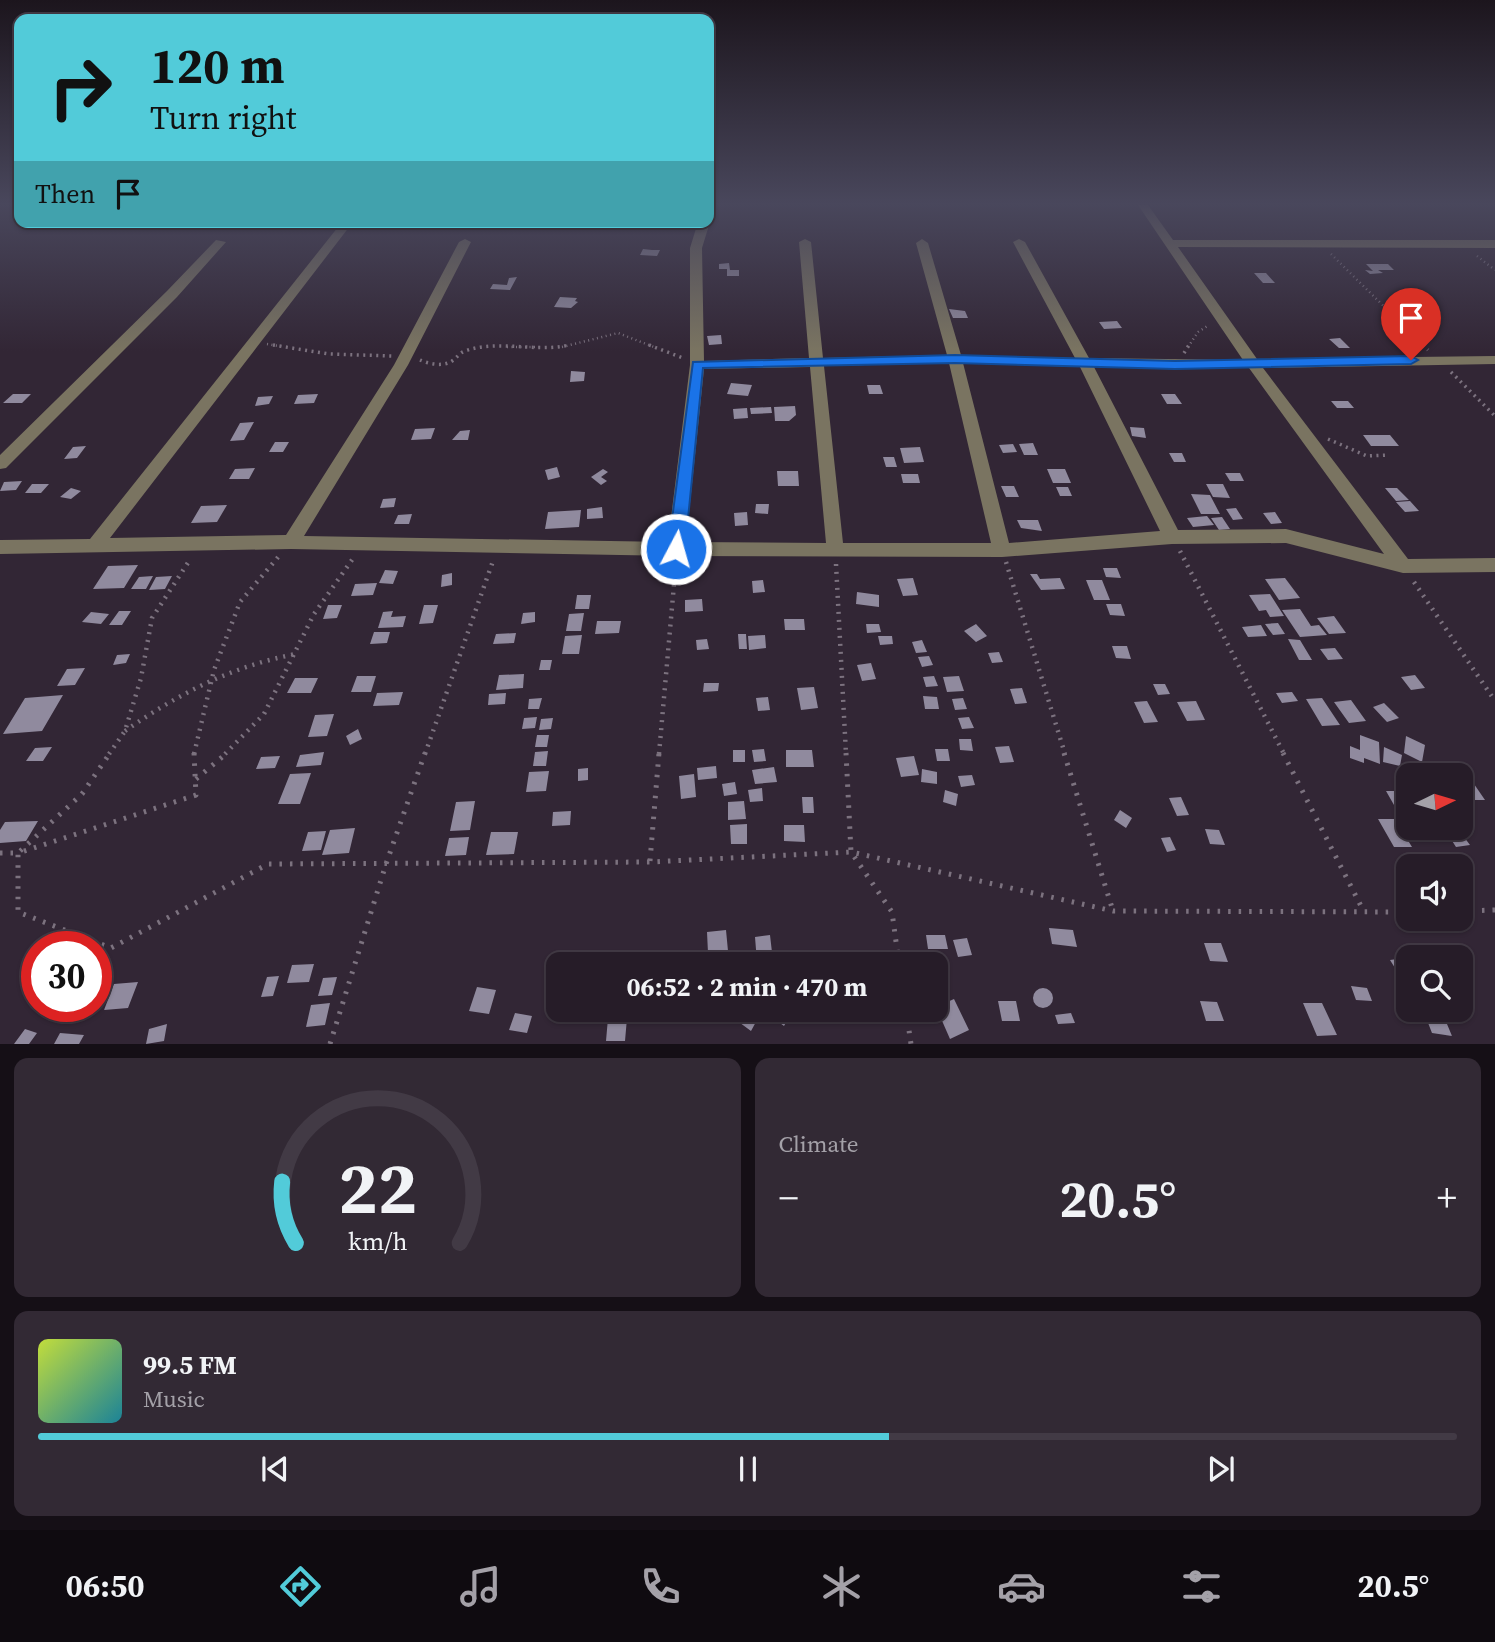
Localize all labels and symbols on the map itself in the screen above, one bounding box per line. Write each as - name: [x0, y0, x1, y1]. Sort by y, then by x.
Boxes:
- pin: [1381, 288, 1441, 360]
- position arrow: [639, 512, 713, 586]
- north arrow: [1396, 763, 1474, 840]
- speed limit sign: 30: [21, 931, 112, 1022]

